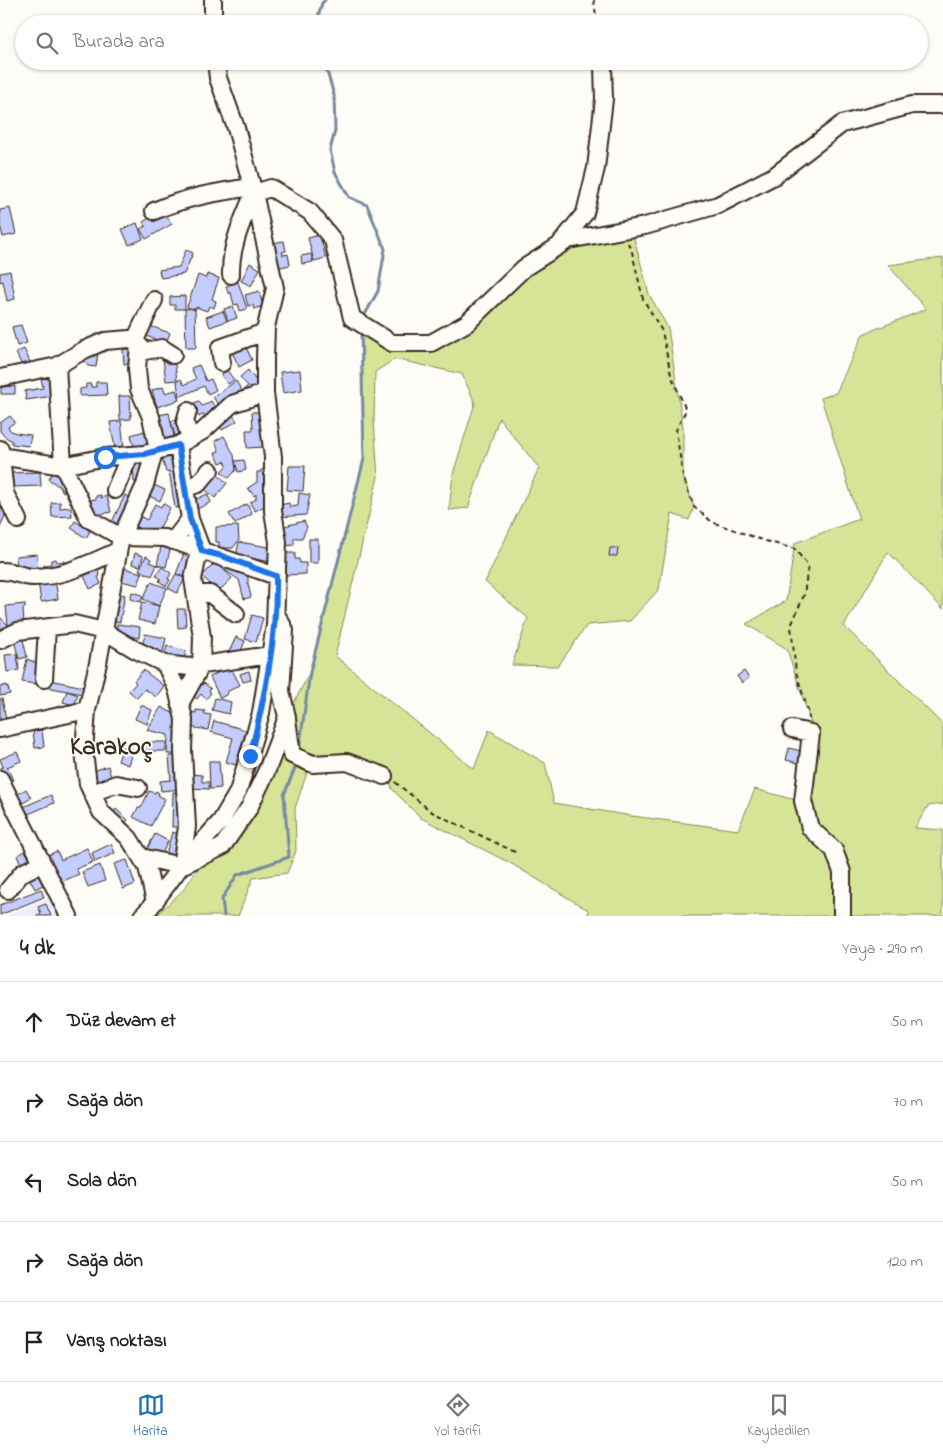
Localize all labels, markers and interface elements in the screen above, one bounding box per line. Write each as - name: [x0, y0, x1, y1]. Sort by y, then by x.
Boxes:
- search box: [15, 15, 928, 70]
- icon: search: [33, 29, 61, 57]
- text: Burada ara: [73, 29, 165, 56]
- route start: [94, 446, 117, 469]
- district label: Karakoç: [70, 730, 153, 766]
- route end: [239, 745, 262, 768]
- text: 4 dk: [20, 934, 55, 964]
- text: Yaya · 290 m: [842, 937, 923, 961]
- icon: ahead: [20, 1008, 48, 1036]
- text: Düz devam et: [67, 1008, 176, 1035]
- text: 50 m: [891, 1010, 923, 1034]
- icon: right: [20, 1088, 48, 1116]
- text: Sağa dön: [67, 1088, 143, 1115]
- text: 70 m: [893, 1090, 923, 1114]
- icon: left: [20, 1168, 48, 1196]
- text: Sola dön: [67, 1168, 137, 1195]
- text: 50 m: [891, 1170, 923, 1194]
- icon: right: [20, 1248, 48, 1276]
- text: Sağa dön: [67, 1248, 143, 1275]
- text: 120 m: [887, 1250, 923, 1274]
- icon: arrive: [20, 1328, 48, 1356]
- text: Varış noktası: [67, 1328, 167, 1355]
- tab: Harita: [133, 1391, 168, 1442]
- tab: Yol tarifi: [434, 1391, 481, 1442]
- tab: Kaydedilen: [747, 1391, 810, 1442]

